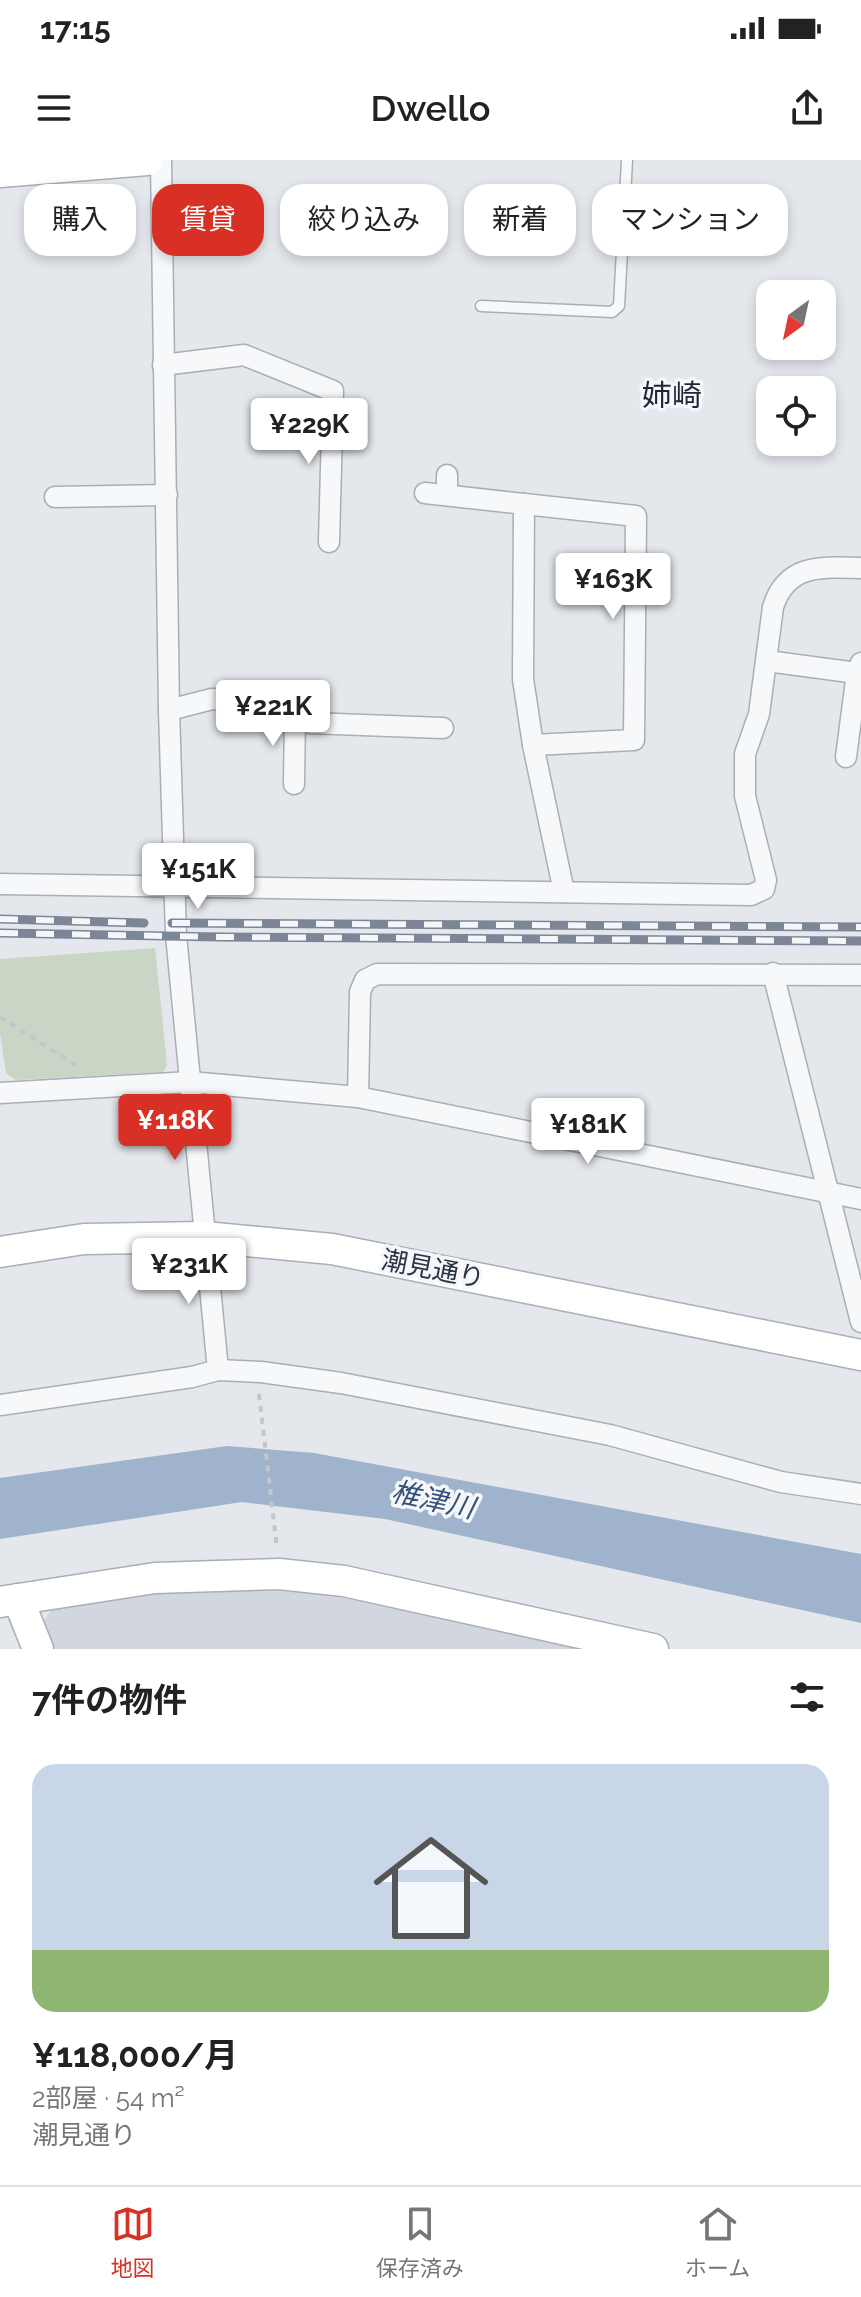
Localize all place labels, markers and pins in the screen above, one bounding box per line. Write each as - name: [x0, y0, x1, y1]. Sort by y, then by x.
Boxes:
- pin: ¥229K: [253, 398, 365, 466]
- pin: ¥163K: [557, 553, 669, 621]
- pin: ¥221K: [217, 680, 329, 748]
- pin: ¥151K: [142, 843, 254, 911]
- pin: ¥118K: [119, 1094, 231, 1162]
- pin: ¥181K: [532, 1098, 644, 1166]
- pin: ¥231K: [133, 1238, 245, 1306]

